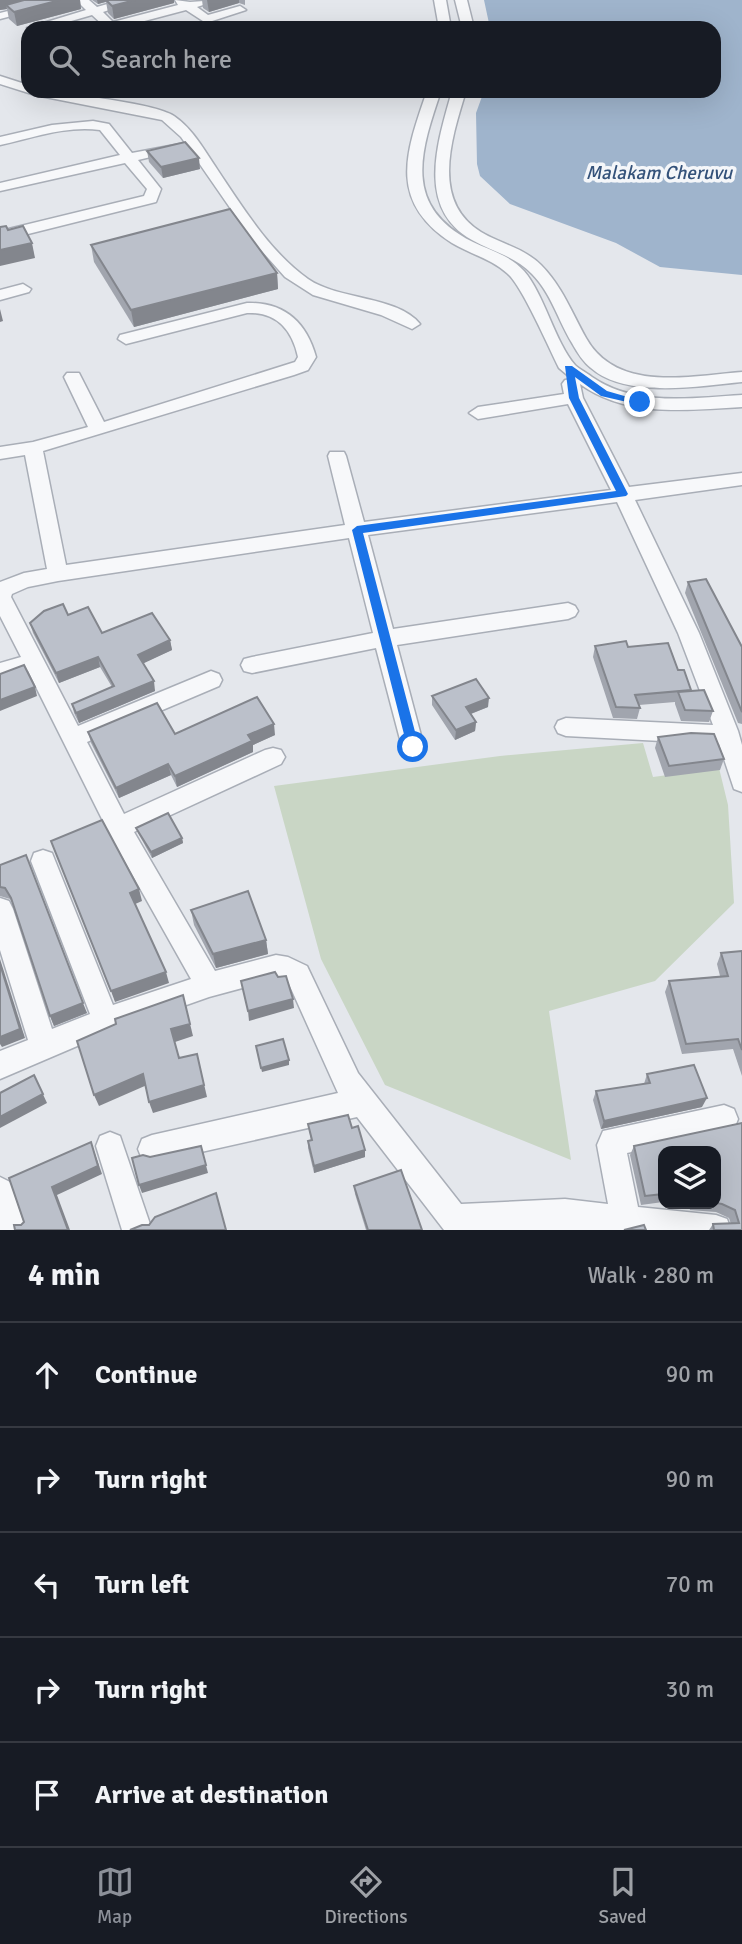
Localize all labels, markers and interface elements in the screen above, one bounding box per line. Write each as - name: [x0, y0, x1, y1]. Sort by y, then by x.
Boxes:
- search box: [21, 21, 721, 98]
- icon: search: [45, 41, 83, 79]
- text: Search here: [101, 44, 232, 76]
- water label: Malakam Cheruvu: [586, 161, 734, 185]
- route end: [624, 386, 655, 417]
- route start: [397, 731, 428, 762]
- map controls: [658, 1146, 721, 1209]
- button: layers: [658, 1146, 721, 1209]
- text: 4 min: [28, 1257, 100, 1294]
- text: Walk · 280 m: [588, 1261, 714, 1290]
- icon: ahead: [28, 1356, 66, 1394]
- text: Continue: [95, 1359, 197, 1391]
- text: 90 m: [666, 1360, 714, 1389]
- icon: right: [28, 1461, 66, 1499]
- text: Turn right: [95, 1464, 207, 1496]
- text: 90 m: [666, 1465, 714, 1494]
- icon: left: [28, 1566, 66, 1604]
- text: Turn left: [95, 1569, 189, 1601]
- text: 70 m: [666, 1570, 714, 1599]
- icon: right: [28, 1671, 66, 1709]
- text: Turn right: [95, 1674, 207, 1706]
- text: 30 m: [666, 1675, 714, 1704]
- icon: arrive: [28, 1776, 66, 1814]
- text: Arrive at destination: [95, 1779, 328, 1811]
- tab: Map: [96, 1863, 134, 1929]
- tab: Directions: [325, 1863, 408, 1929]
- tab: Saved: [599, 1863, 646, 1929]

